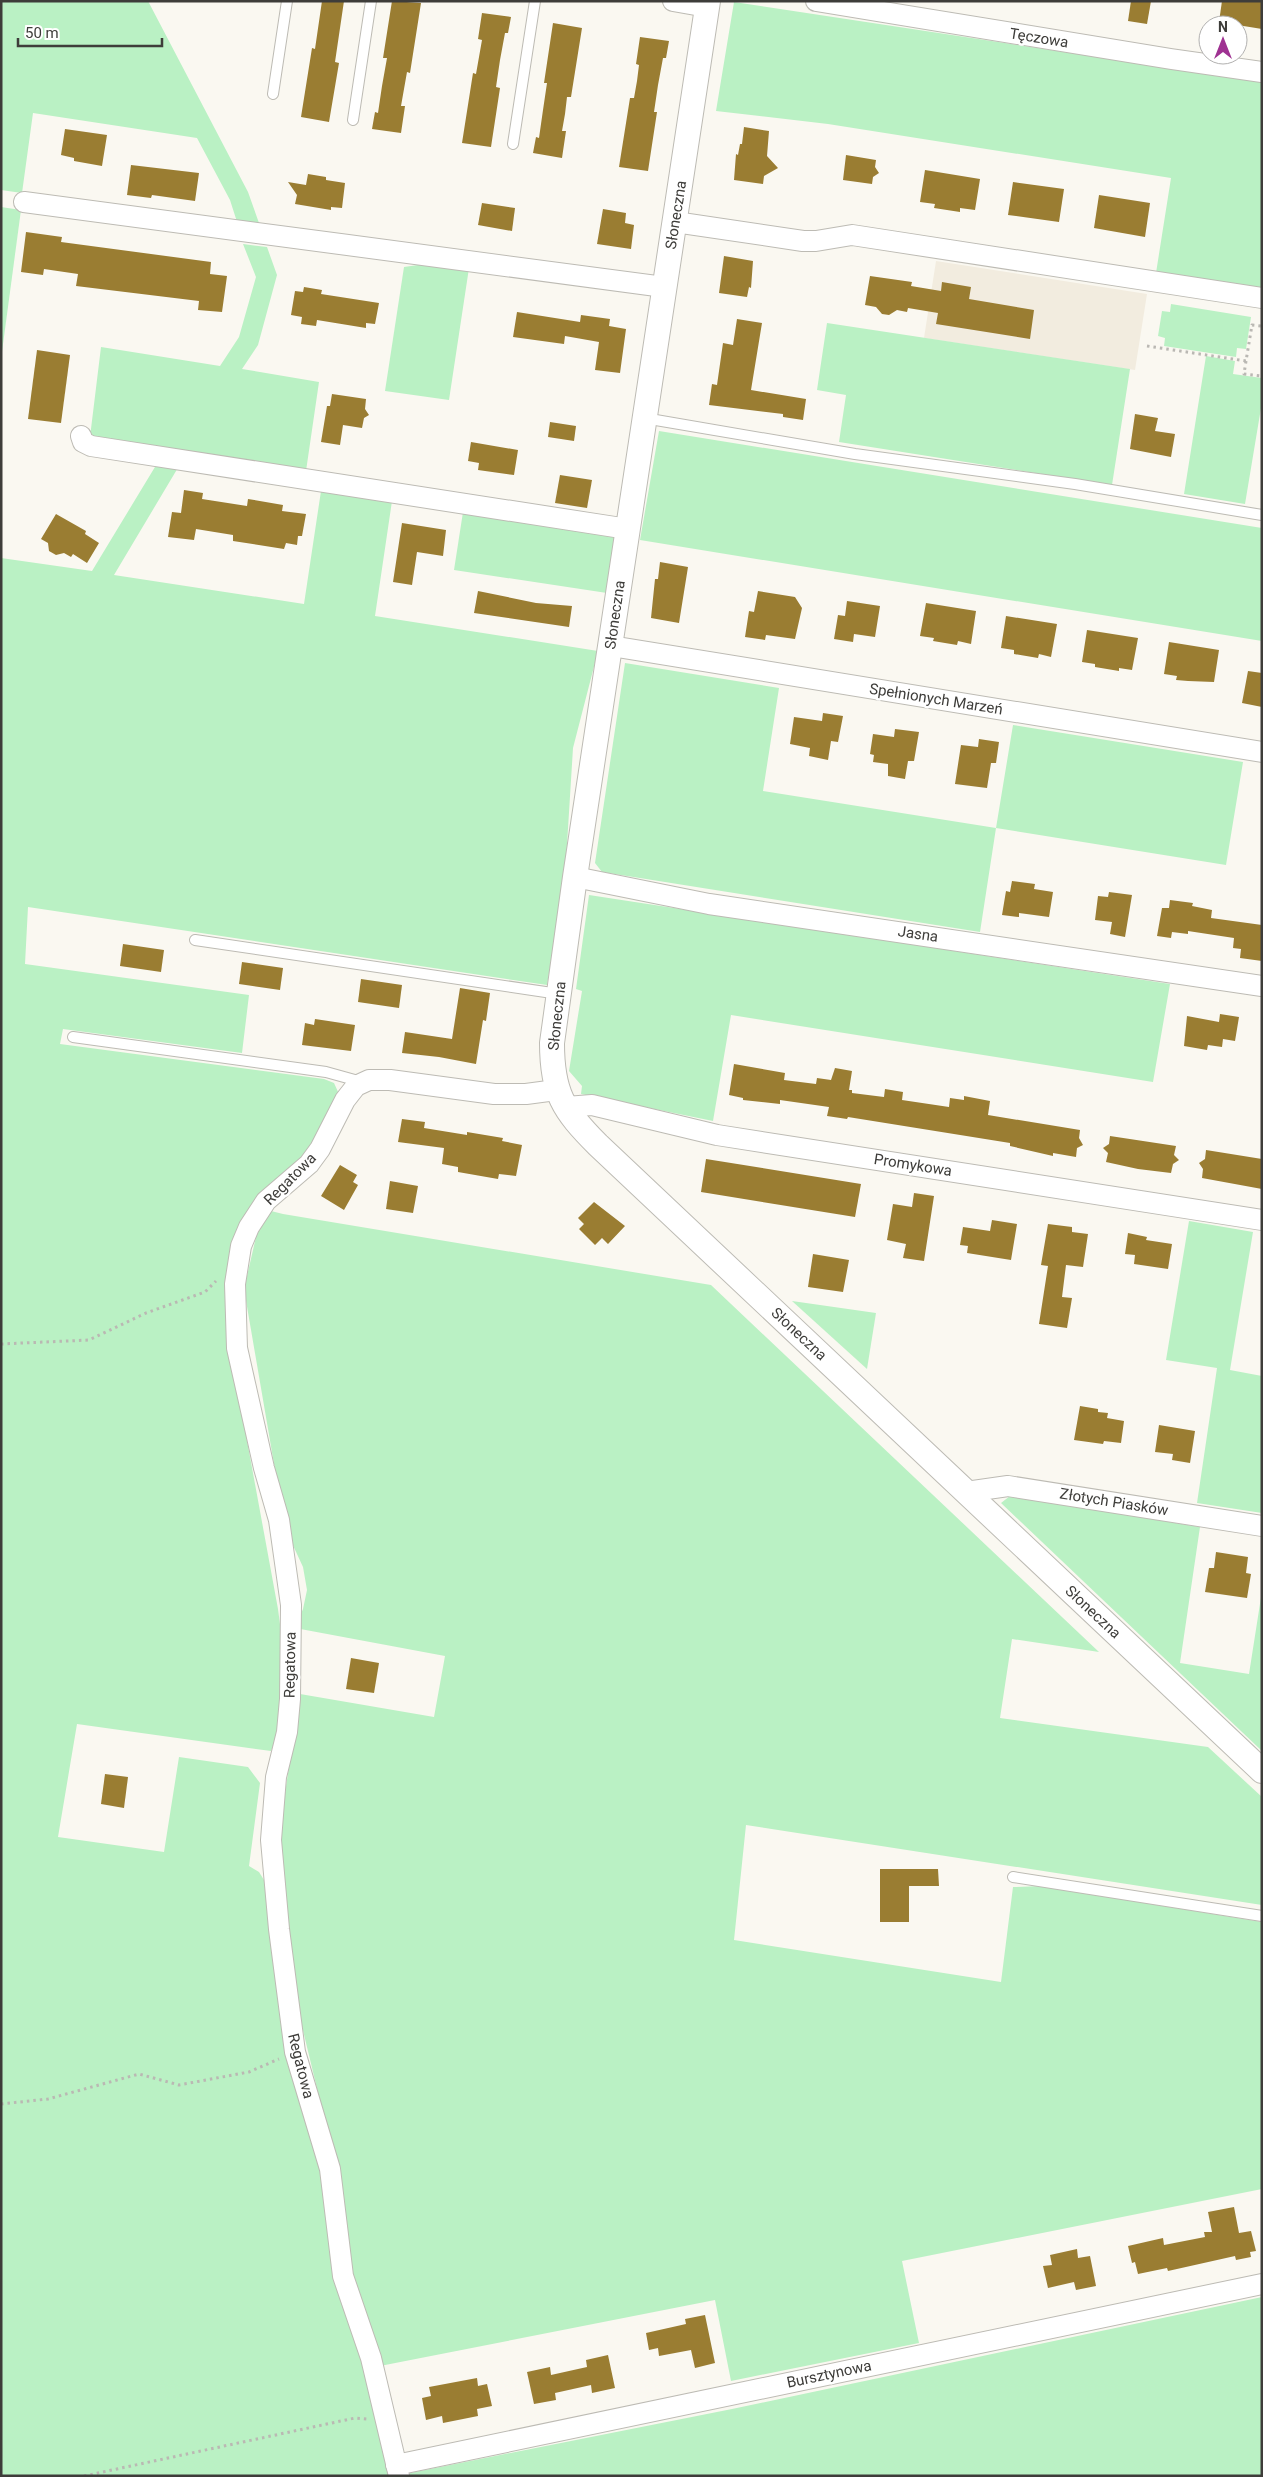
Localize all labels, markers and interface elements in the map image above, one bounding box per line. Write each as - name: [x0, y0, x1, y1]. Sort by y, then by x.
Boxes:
- scale bar: [18, 15, 161, 47]
- north arrow: [1198, 15, 1248, 65]
- text: N: [1218, 19, 1228, 35]
- text: 50 m: [25, 24, 59, 42]
- street label: Tęczowa: [1008, 24, 1070, 52]
- street label: Słoneczna: [662, 179, 690, 251]
- street label: Słoneczna: [601, 579, 629, 651]
- street label: Spełnionych Marzeń: [868, 680, 1004, 718]
- street label: Jasna: [897, 922, 939, 946]
- street label: Słoneczna: [544, 980, 570, 1052]
- street label: Regatowa: [260, 1149, 320, 1209]
- street label: Promykowa: [873, 1150, 953, 1180]
- street label: Słoneczna: [767, 1304, 831, 1364]
- street label: Złotych Piasków: [1058, 1485, 1170, 1519]
- street label: Słoneczna: [1061, 1582, 1125, 1642]
- street label: Regatowa: [280, 1632, 300, 1698]
- street label: Regatowa: [284, 2032, 318, 2100]
- street label: Bursztynowa: [785, 2356, 873, 2392]

